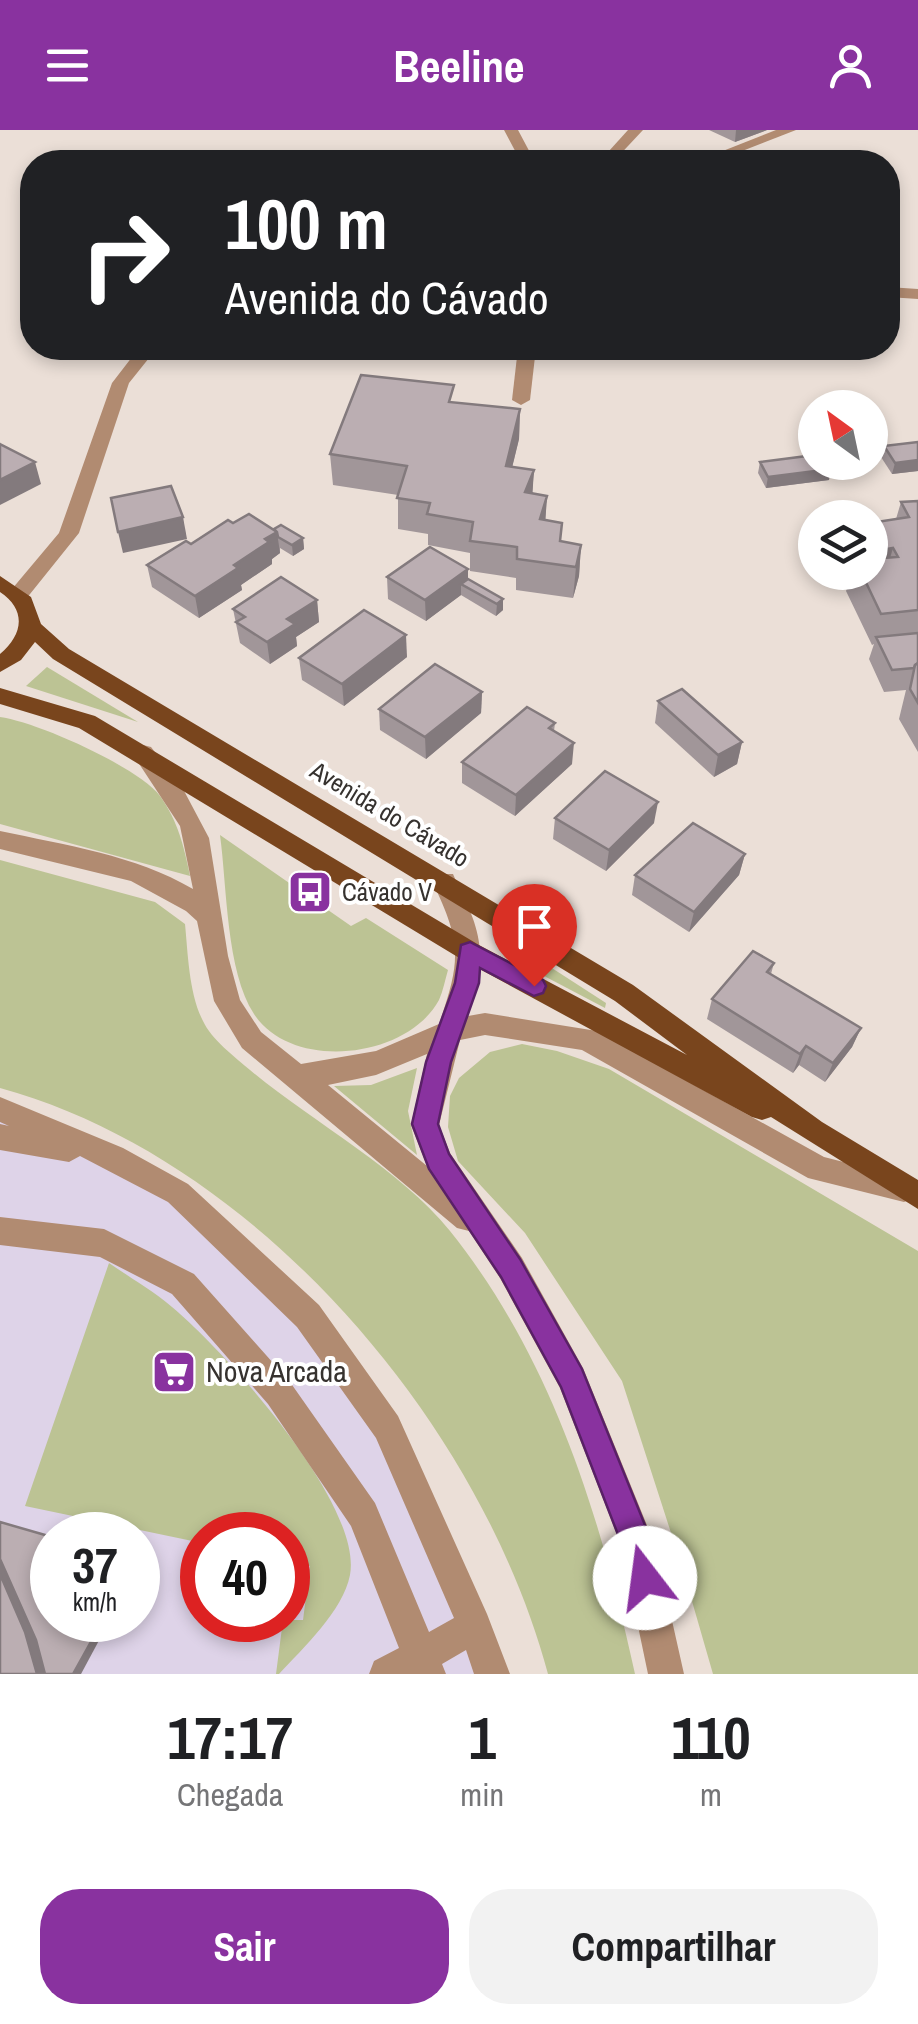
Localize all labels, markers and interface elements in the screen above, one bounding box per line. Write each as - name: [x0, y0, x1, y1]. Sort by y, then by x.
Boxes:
- text: Beeline: [393, 35, 525, 96]
- icon: menu: [40, 38, 95, 93]
- icon: person: [823, 38, 878, 93]
- text: 100 m: [225, 177, 388, 271]
- icon: right: [60, 190, 190, 320]
- text: Avenida do Cávado: [225, 267, 549, 328]
- north arrow: [798, 390, 888, 480]
- map controls: [798, 390, 888, 590]
- button: layers: [798, 500, 888, 590]
- street label: Avenida do Cávado: [303, 753, 476, 875]
- bus stop icon: Cávado V: [287, 869, 333, 915]
- place label: Cávado V: [342, 875, 432, 909]
- pin: [492, 884, 577, 987]
- icon: arrive: [507, 899, 562, 954]
- supermarket icon: Nova Arcada: [151, 1349, 197, 1395]
- place label: Nova Arcada: [206, 1351, 347, 1391]
- speed limit sign: 40: [180, 1512, 310, 1642]
- position arrow: [593, 1526, 697, 1630]
- text: 37: [72, 1531, 118, 1599]
- text: km/h: [73, 1585, 117, 1619]
- text: 17:17: [167, 1697, 293, 1778]
- text: 1: [469, 1697, 496, 1778]
- text: 110: [671, 1697, 751, 1778]
- text: Chegada: [177, 1773, 283, 1816]
- text: min: [460, 1773, 504, 1816]
- text: m: [700, 1773, 722, 1816]
- button: Sair: [40, 1889, 449, 2004]
- button: Compartilhar: [469, 1889, 878, 2004]

